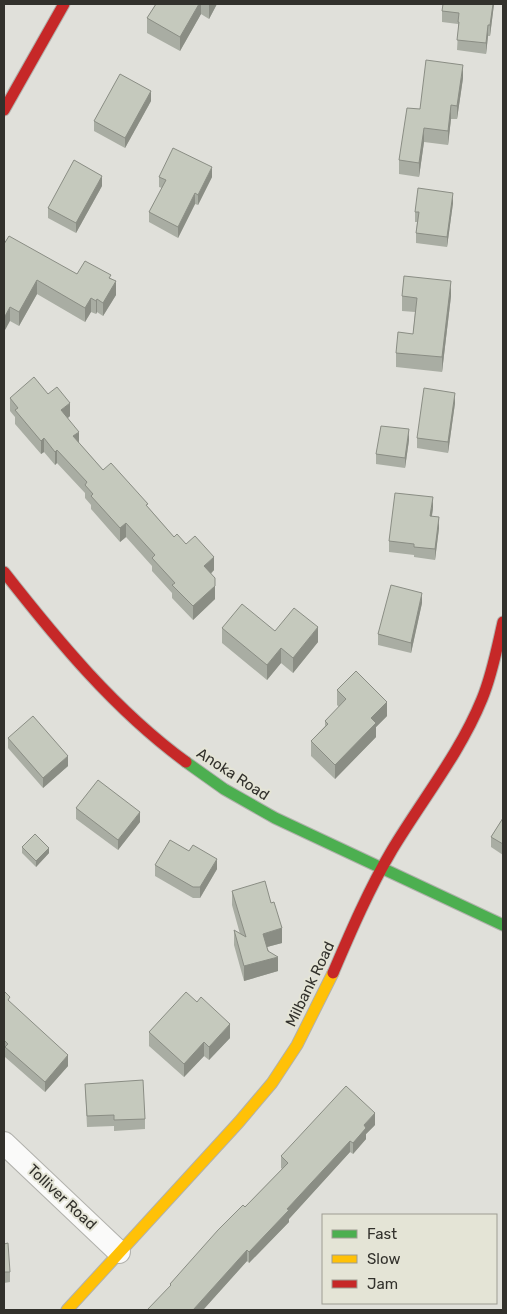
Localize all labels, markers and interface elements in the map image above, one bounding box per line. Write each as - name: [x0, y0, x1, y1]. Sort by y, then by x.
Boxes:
- street label: Anoka Road: [193, 744, 273, 804]
- street label: Milbank Road: [282, 939, 338, 1029]
- street label: Tolliver Road: [24, 1160, 100, 1234]
- legend: [322, 1214, 497, 1304]
- text: Fast: [367, 1225, 397, 1243]
- text: Slow: [367, 1250, 400, 1268]
- text: Jam: [367, 1275, 398, 1293]

